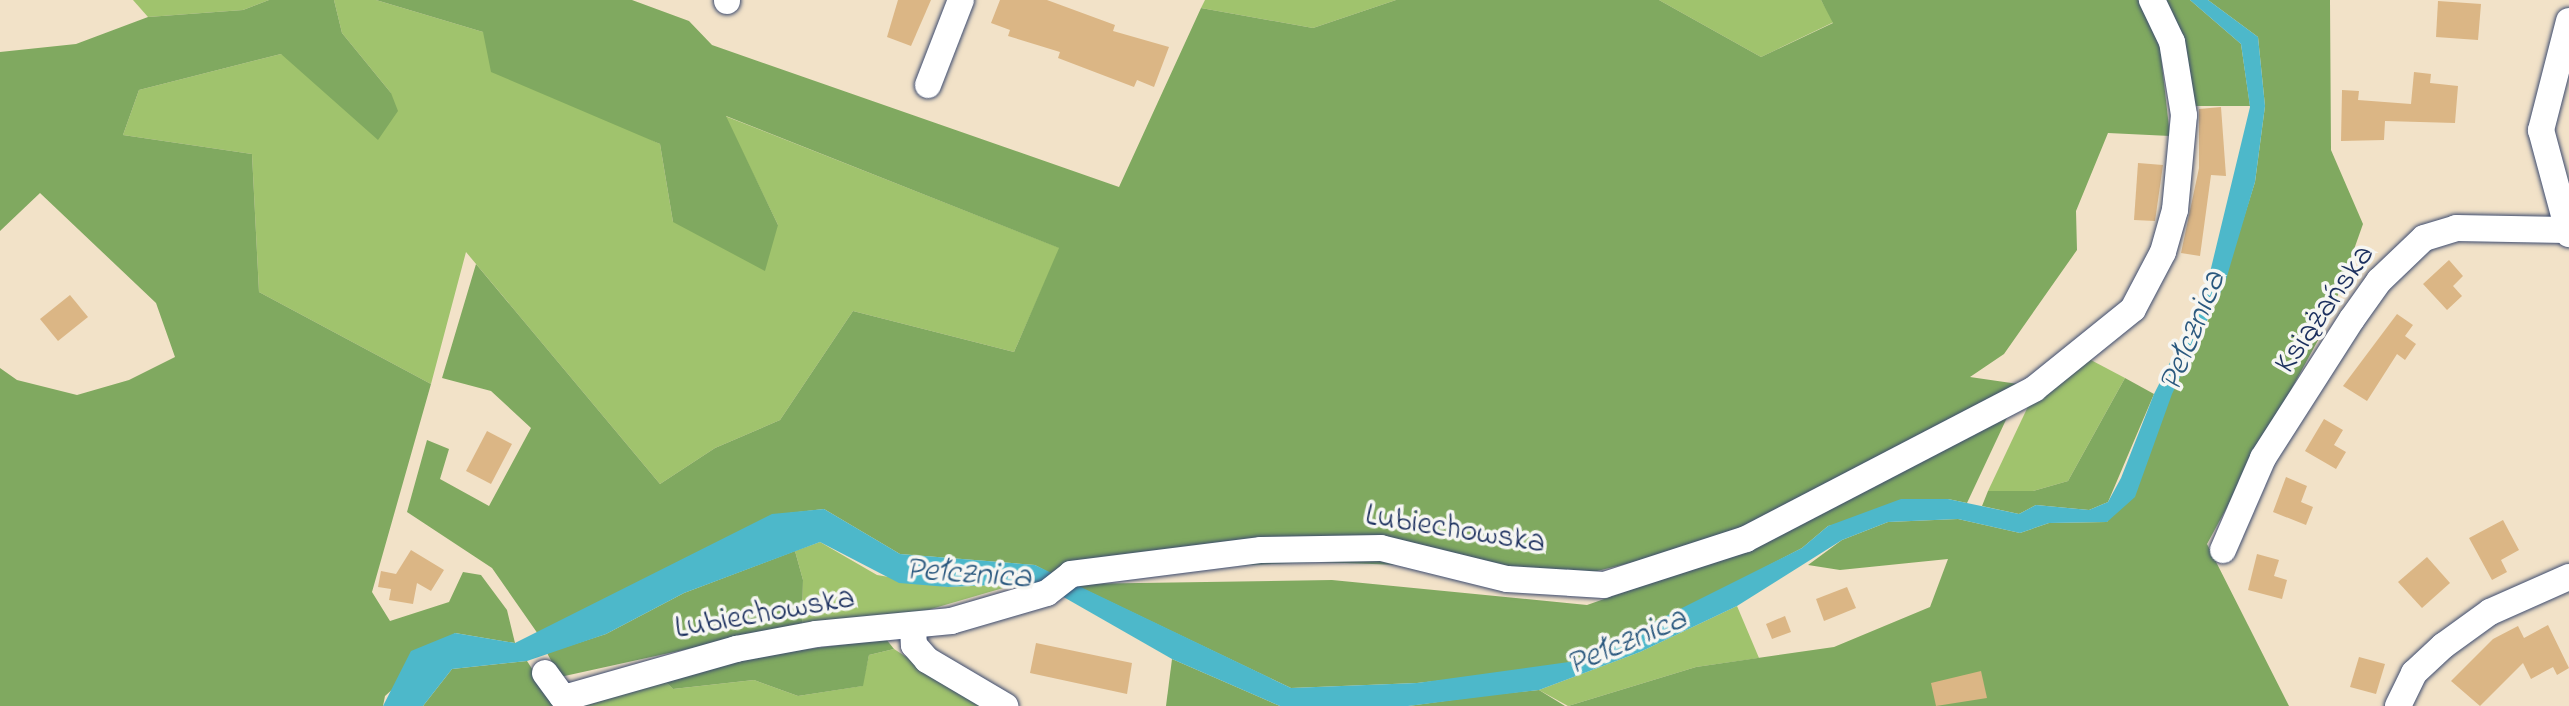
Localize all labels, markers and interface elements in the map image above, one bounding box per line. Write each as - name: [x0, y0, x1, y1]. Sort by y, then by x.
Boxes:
- street label: Książańska: [2268, 238, 2384, 382]
- water label: Pełcznica: [2151, 266, 2237, 398]
- street label: Lubiechowska: [1362, 498, 1548, 564]
- water label: Pełcznica: [904, 550, 1032, 600]
- street label: Lubiechowska: [672, 580, 858, 650]
- water label: Pełcznica: [1561, 600, 1693, 686]

